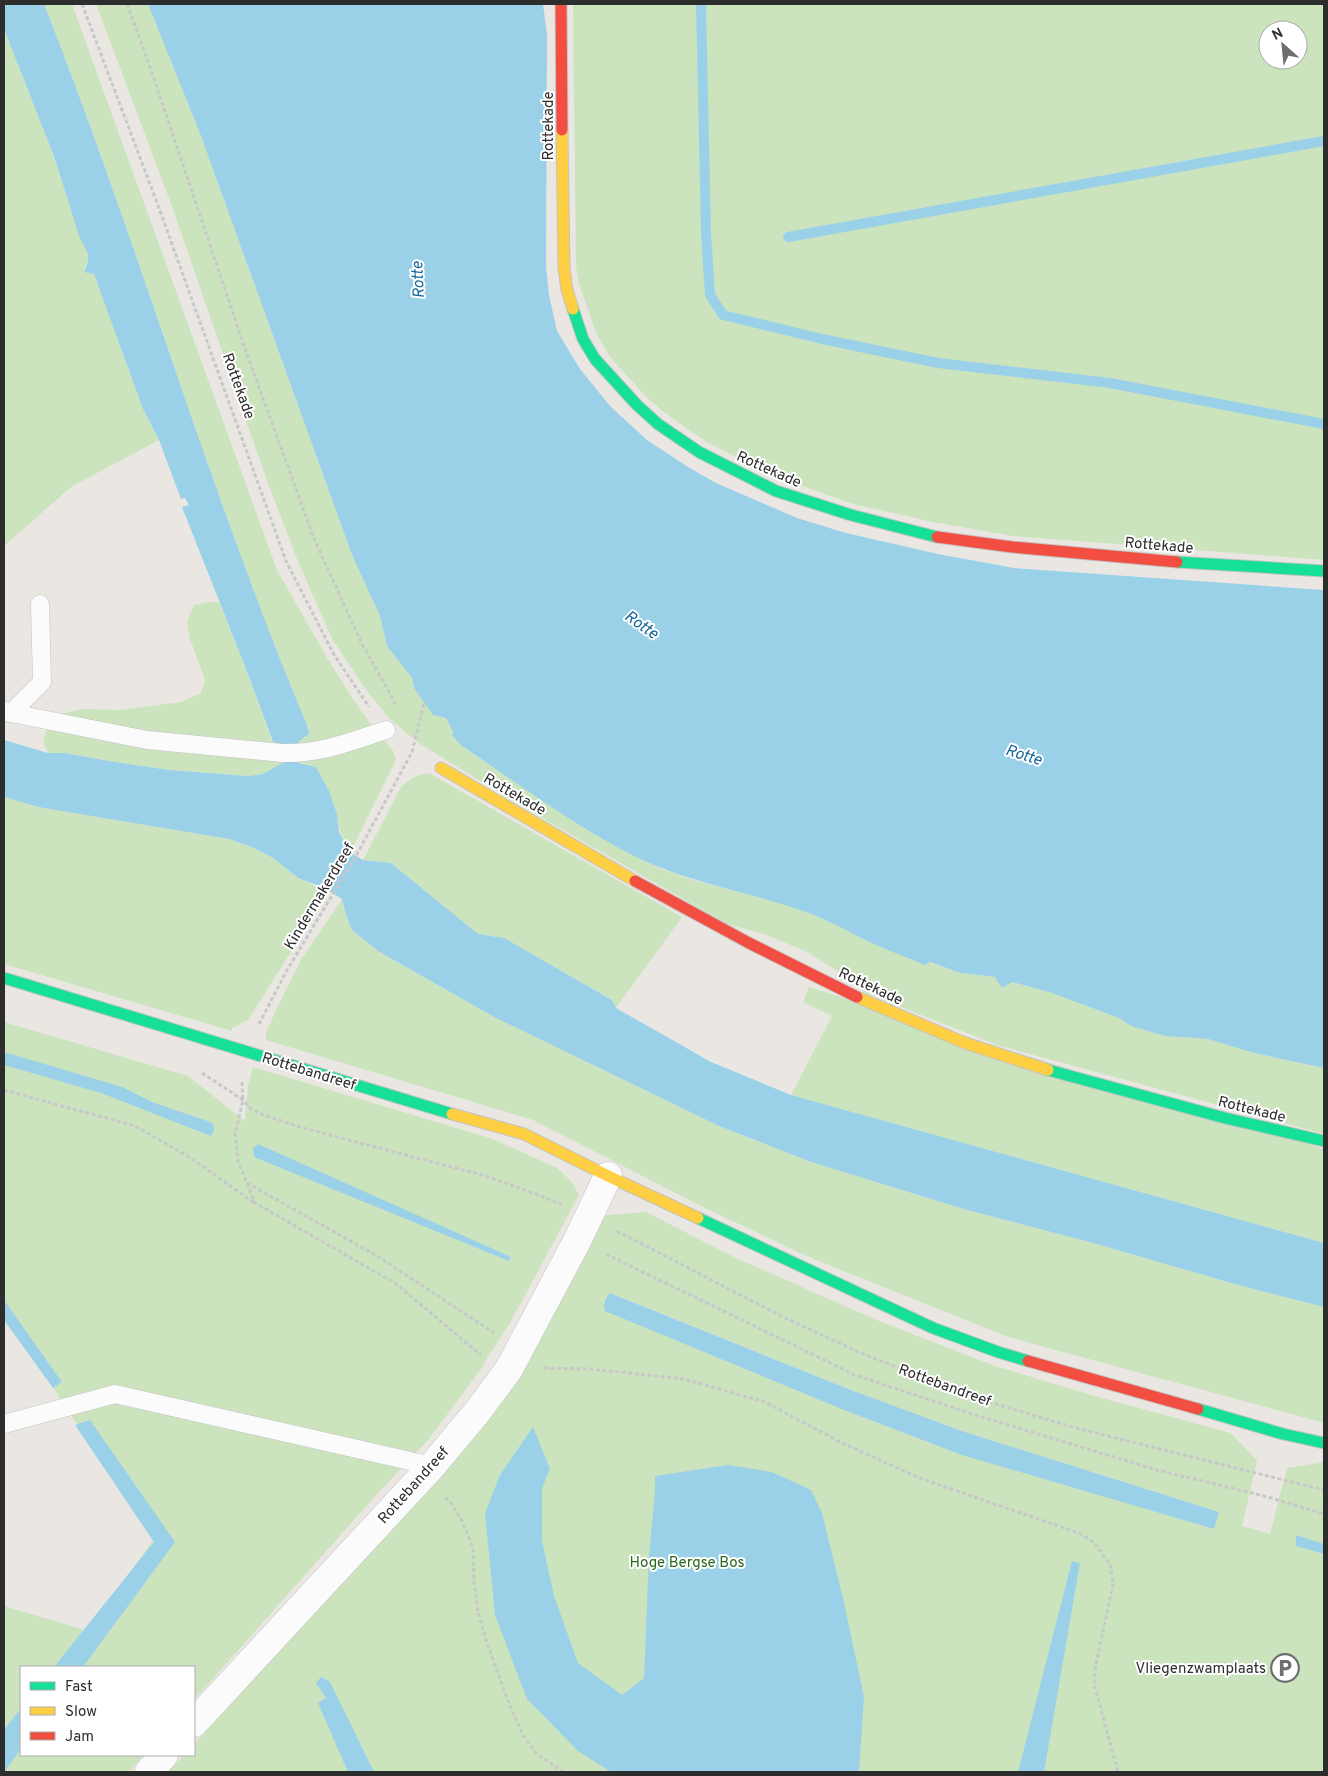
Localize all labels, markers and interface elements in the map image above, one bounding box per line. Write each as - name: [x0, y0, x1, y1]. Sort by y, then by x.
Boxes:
- north arrow: [1258, 20, 1308, 70]
- text: N: [1269, 25, 1286, 45]
- street label: Rottekade: [540, 91, 559, 161]
- water label: Rotte: [408, 260, 430, 299]
- street label: Rottekade: [217, 351, 258, 422]
- street label: Rottekade: [733, 448, 804, 493]
- street label: Rottekade: [1124, 534, 1194, 559]
- water label: Rotte: [620, 607, 662, 645]
- water label: Rotte: [1003, 741, 1045, 771]
- street label: Rottekade: [480, 770, 549, 821]
- street label: Kindermakerdreef: [281, 840, 360, 954]
- street label: Rottekade: [835, 964, 906, 1011]
- street label: Rottebandreef: [259, 1049, 358, 1096]
- street label: Rottekade: [1216, 1093, 1287, 1128]
- street label: Rottebandreef: [896, 1361, 993, 1412]
- street label: Rottebandreef: [375, 1444, 454, 1528]
- park label: Hoge Bergse Bos: [630, 1554, 744, 1573]
- parking icon: Vliegenzwamplaats: [1270, 1653, 1300, 1683]
- place label: Vliegenzwamplaats: [1136, 1660, 1266, 1679]
- legend: [20, 1666, 195, 1756]
- text: Fast: [65, 1678, 93, 1697]
- text: Slow: [65, 1703, 97, 1722]
- text: Jam: [65, 1728, 94, 1747]

